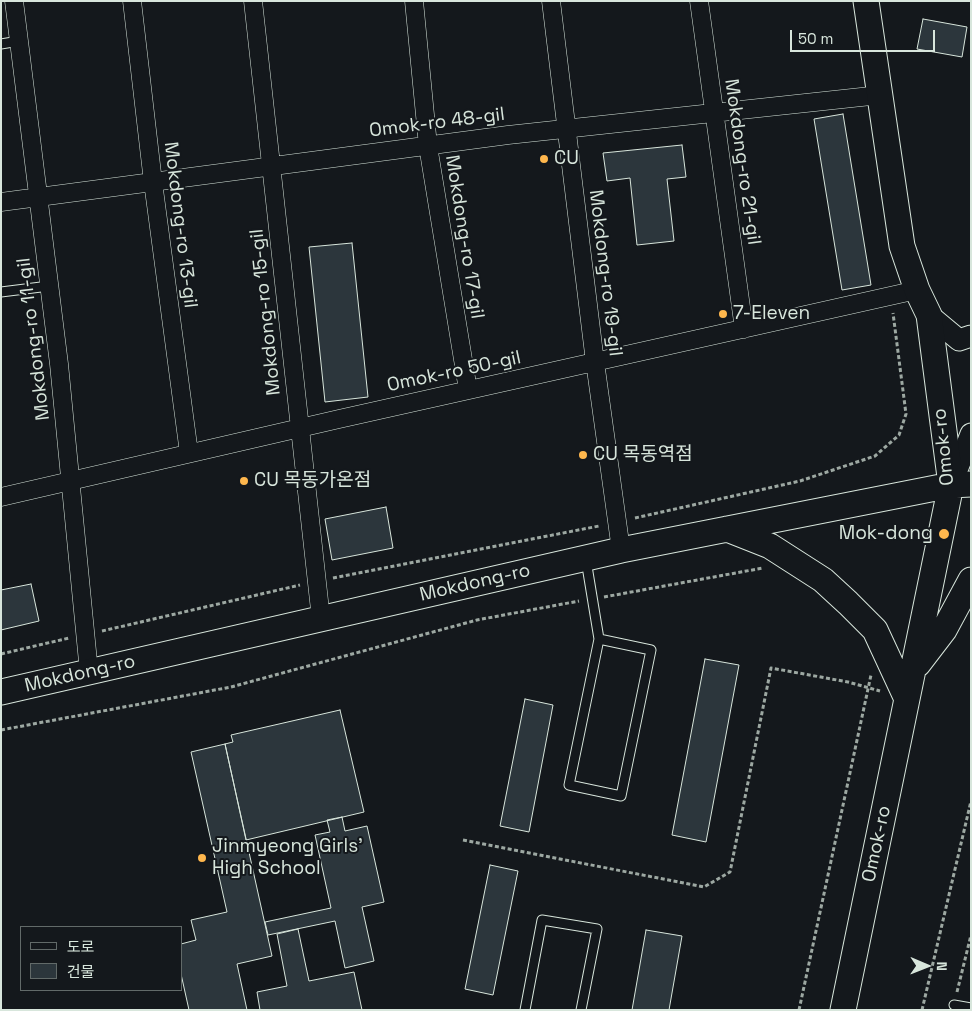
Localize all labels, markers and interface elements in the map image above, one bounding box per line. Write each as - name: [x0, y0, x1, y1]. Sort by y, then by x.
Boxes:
- scale bar: [792, 20, 937, 52]
- text: 50 m: [798, 29, 833, 48]
- street label: Mokdong-ro 21-gil: [719, 78, 765, 246]
- street label: Omok-ro 48-gil: [368, 103, 506, 143]
- street label: Mokdong-ro 13-gil: [158, 141, 202, 309]
- place label: CU: [554, 148, 579, 170]
- street label: Mokdong-ro 17-gil: [440, 153, 488, 321]
- marker: CU: [538, 153, 550, 165]
- street label: Mokdong-ro 19-gil: [583, 188, 627, 358]
- street label: Mokdong-ro 15-gil: [246, 228, 286, 396]
- street label: Mokdong-ro 11-gil: [13, 256, 55, 422]
- place label: 7-Eleven: [733, 303, 810, 325]
- marker: 7-Eleven: [717, 308, 729, 320]
- street label: Omok-ro 50-gil: [385, 347, 523, 397]
- street label: Omok-ro: [929, 407, 959, 487]
- place label: CU 목동역점: [593, 444, 693, 466]
- marker: CU 목동역점: [577, 449, 589, 461]
- place label: CU 목동가온점: [254, 470, 371, 492]
- marker: CU 목동가온점: [238, 475, 250, 487]
- place label: Mok-dong: [839, 523, 933, 545]
- marker: Mok-dong: [937, 527, 951, 541]
- street label: Mokdong-ro: [417, 559, 533, 607]
- street label: Mokdong-ro: [22, 650, 138, 698]
- street label: Omok-ro: [858, 804, 896, 884]
- place label: Jinmyeong Girls’ High School: [212, 836, 363, 880]
- marker: Jinmyeong Girls’ High School: [196, 852, 208, 864]
- legend: [20, 926, 182, 991]
- text: 도로: [67, 937, 95, 956]
- north arrow: [902, 941, 952, 991]
- text: N: [933, 961, 951, 971]
- text: 건물: [67, 962, 95, 981]

